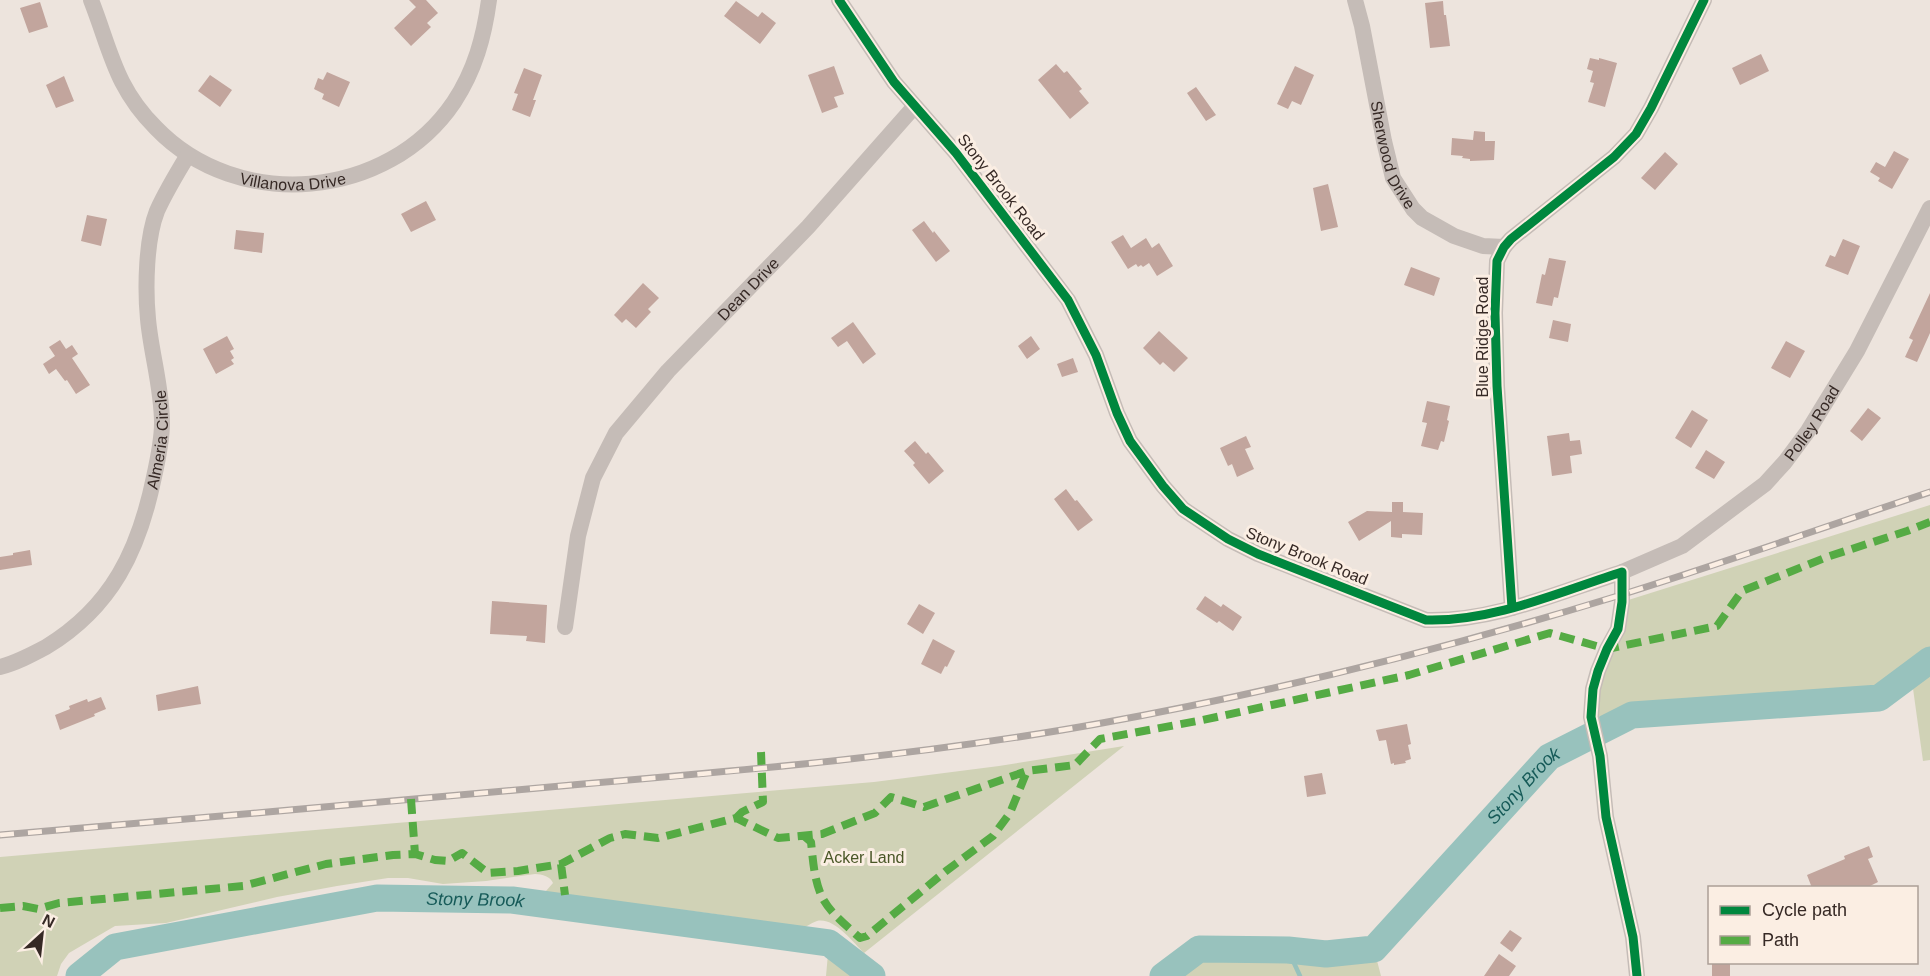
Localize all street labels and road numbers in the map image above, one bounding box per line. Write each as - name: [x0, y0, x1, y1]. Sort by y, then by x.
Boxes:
- street label: Sherwood Drive: [1368, 99, 1419, 212]
- street label: Stony Brook Road: [954, 131, 1048, 243]
- street label: Villanova Drive: [238, 169, 348, 193]
- street label: Dean Drive: [714, 254, 782, 323]
- street label: Blue Ridge Road: [1474, 277, 1491, 397]
- street label: Polley Road: [1781, 382, 1842, 464]
- street label: Almeria Circle: [143, 389, 171, 491]
- street label: Stony Brook Road: [1244, 524, 1370, 588]

